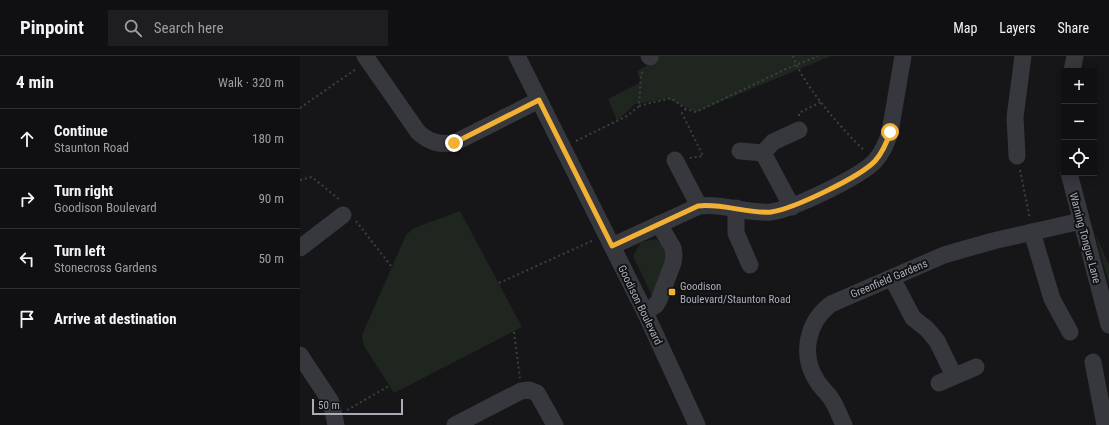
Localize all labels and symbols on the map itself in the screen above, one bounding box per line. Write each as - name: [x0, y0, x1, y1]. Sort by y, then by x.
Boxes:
- route start: [881, 123, 899, 141]
- route end: [445, 134, 463, 152]
- street label: Warning Tongue Lane: [1067, 191, 1103, 285]
- street label: Greenfield Gardens: [849, 257, 929, 301]
- street label: Goodison Boulevard: [615, 263, 665, 347]
- place label: Goodison Boulevard/Staunton Road: [680, 280, 791, 306]
- marker: Goodison Boulevard/Staunton Road: [667, 287, 677, 297]
- scale bar: [312, 397, 403, 416]

